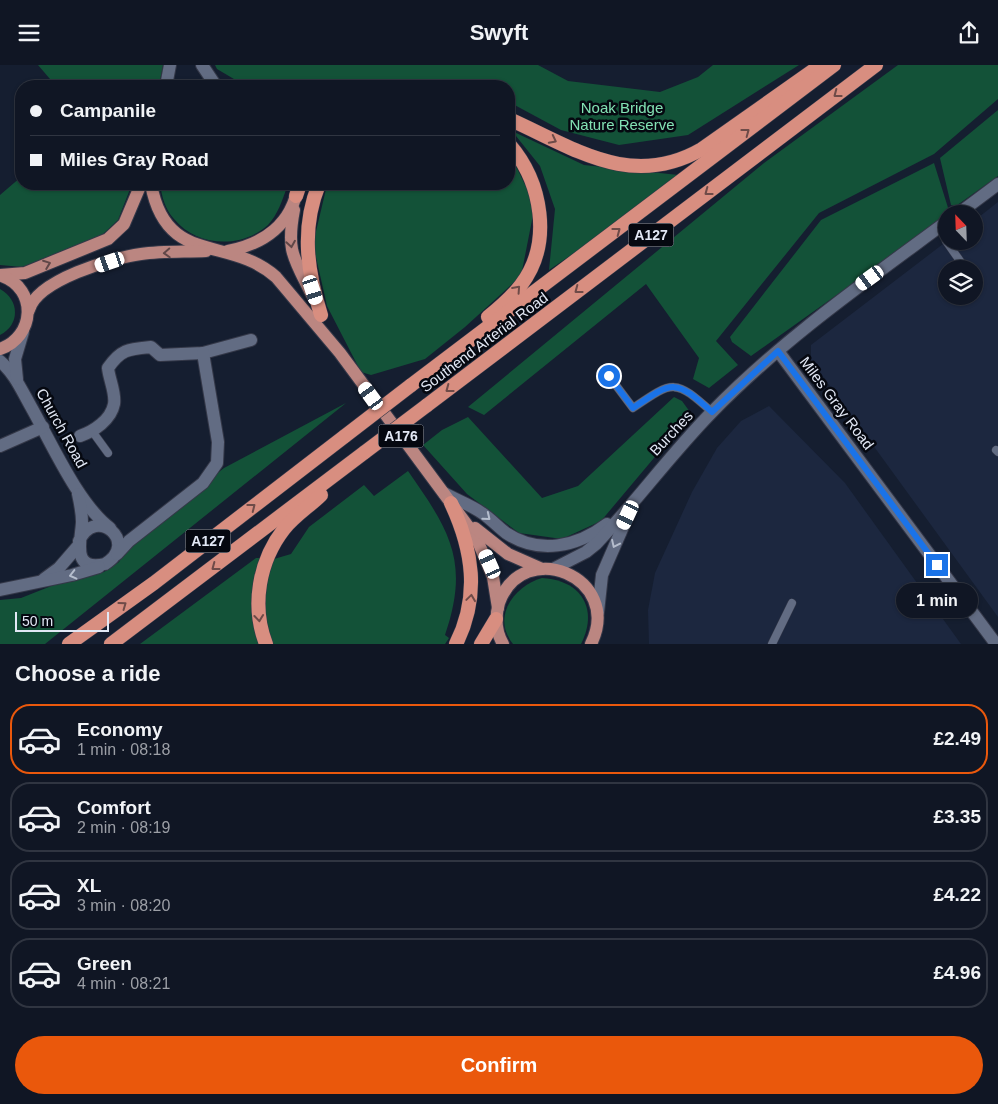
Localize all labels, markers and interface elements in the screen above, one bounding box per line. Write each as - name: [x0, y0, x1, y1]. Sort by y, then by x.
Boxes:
- icon: menu: [15, 19, 43, 47]
- icon: share: [955, 19, 983, 47]
- text: Swyft: [470, 20, 528, 45]
- one-way arrow: [834, 89, 843, 97]
- park label: Noak Bridge Nature Reserve: [569, 99, 675, 133]
- text: Campanile: [60, 100, 156, 121]
- one-way arrow: [740, 129, 750, 138]
- one-way arrow: [548, 134, 557, 144]
- text: Miles Gray Road: [60, 149, 209, 170]
- one-way arrow: [704, 186, 714, 195]
- north arrow: [938, 205, 982, 250]
- map controls: [938, 205, 983, 305]
- road number: A127: [628, 223, 674, 247]
- one-way arrow: [611, 228, 620, 236]
- one-way arrow: [285, 240, 295, 248]
- one-way arrow: [163, 247, 171, 258]
- car: [93, 250, 126, 274]
- one-way arrow: [42, 260, 51, 271]
- button: layers: [938, 260, 983, 305]
- car: [853, 263, 886, 293]
- car: [301, 273, 324, 307]
- one-way arrow: [574, 284, 584, 293]
- one-way arrow: [511, 286, 520, 295]
- street label: Southend Arterial Road: [417, 289, 551, 395]
- street label: Miles Gray Road: [797, 353, 877, 453]
- route start: [598, 365, 620, 387]
- car: [356, 379, 385, 413]
- one-way arrow: [446, 383, 455, 391]
- street label: Church Road: [33, 385, 91, 471]
- street label: Burches: [646, 407, 696, 459]
- road number: A176: [378, 425, 424, 447]
- car: [614, 498, 641, 532]
- one-way arrow: [246, 504, 256, 513]
- one-way arrow: [481, 511, 490, 520]
- road number: A127: [186, 529, 230, 553]
- one-way arrow: [611, 539, 621, 548]
- car: [477, 547, 502, 581]
- route end: [926, 554, 948, 576]
- one-way arrow: [212, 561, 221, 569]
- one-way arrow: [70, 569, 78, 579]
- callout: 1 min: [896, 583, 978, 617]
- text: 1 min: [916, 592, 958, 609]
- one-way arrow: [465, 593, 476, 601]
- one-way arrow: [117, 602, 127, 611]
- scale bar: [15, 609, 109, 632]
- text: 50 m: [22, 613, 53, 629]
- one-way arrow: [253, 614, 264, 622]
- text: Choose a ride: [15, 661, 160, 686]
- icon: car: [17, 717, 62, 762]
- text: Economy: [77, 719, 163, 740]
- text: £2.49: [933, 728, 981, 749]
- text: 1 min · 08:18: [77, 741, 170, 758]
- icon: car: [17, 795, 62, 840]
- text: Comfort: [77, 797, 151, 818]
- text: £3.35: [933, 806, 981, 827]
- text: 2 min · 08:19: [77, 819, 170, 836]
- icon: car: [17, 873, 62, 918]
- text: XL: [77, 875, 101, 896]
- text: £4.22: [933, 884, 981, 905]
- text: 3 min · 08:20: [77, 897, 170, 914]
- icon: car: [17, 951, 62, 996]
- text: Green: [77, 953, 132, 974]
- text: £4.96: [933, 962, 981, 983]
- text: 4 min · 08:21: [77, 975, 170, 992]
- button: Confirm: [15, 1036, 983, 1094]

